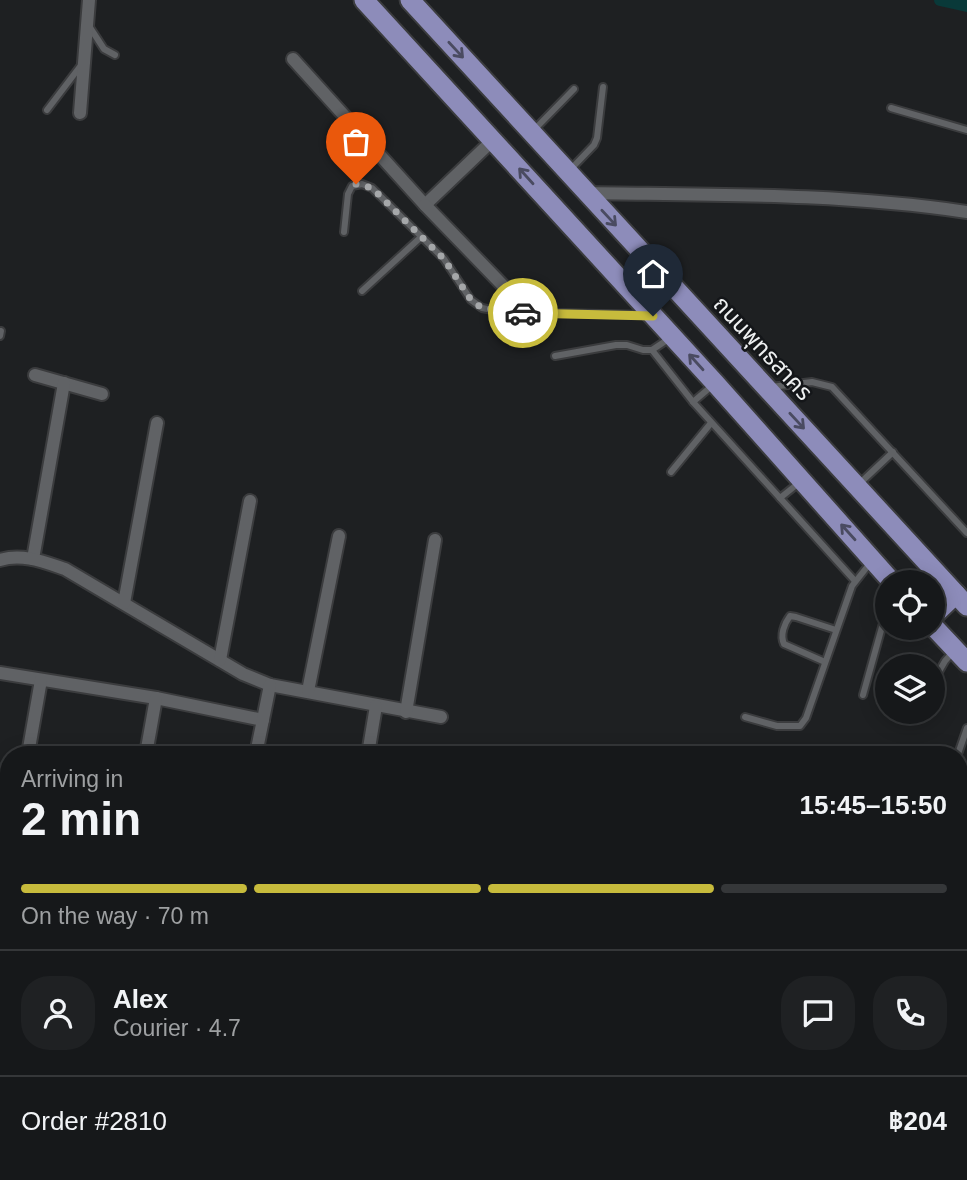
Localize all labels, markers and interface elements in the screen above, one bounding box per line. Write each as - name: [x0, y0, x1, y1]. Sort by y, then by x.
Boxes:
- one-way arrow: [448, 41, 464, 59]
- pin: [326, 112, 386, 184]
- icon: bag: [337, 123, 375, 161]
- one-way arrow: [518, 167, 534, 185]
- one-way arrow: [601, 209, 618, 226]
- pin: [623, 244, 683, 316]
- icon: home: [634, 255, 672, 293]
- courier: [488, 278, 558, 348]
- street label: ถนนพุทธสาคร: [708, 291, 818, 406]
- icon: car: [504, 294, 542, 332]
- one-way arrow: [688, 354, 705, 371]
- one-way arrow: [789, 412, 805, 430]
- one-way arrow: [840, 523, 856, 541]
- map controls: [875, 570, 945, 724]
- button: locate: [875, 570, 945, 640]
- button: layers: [875, 654, 945, 724]
- text: Arriving in: [21, 766, 123, 792]
- text: 15:45–15:50: [800, 790, 947, 820]
- text: 2 min: [21, 793, 141, 845]
- text: On the way · 70 m: [21, 903, 209, 929]
- button: person: [21, 976, 95, 1050]
- button: chat: [781, 976, 855, 1050]
- button: phone: [873, 976, 947, 1050]
- text: Alex: [113, 984, 168, 1014]
- text: Courier · 4.7: [113, 1015, 241, 1041]
- text: Order #2810: [21, 1106, 167, 1136]
- text: ฿204: [889, 1106, 947, 1136]

